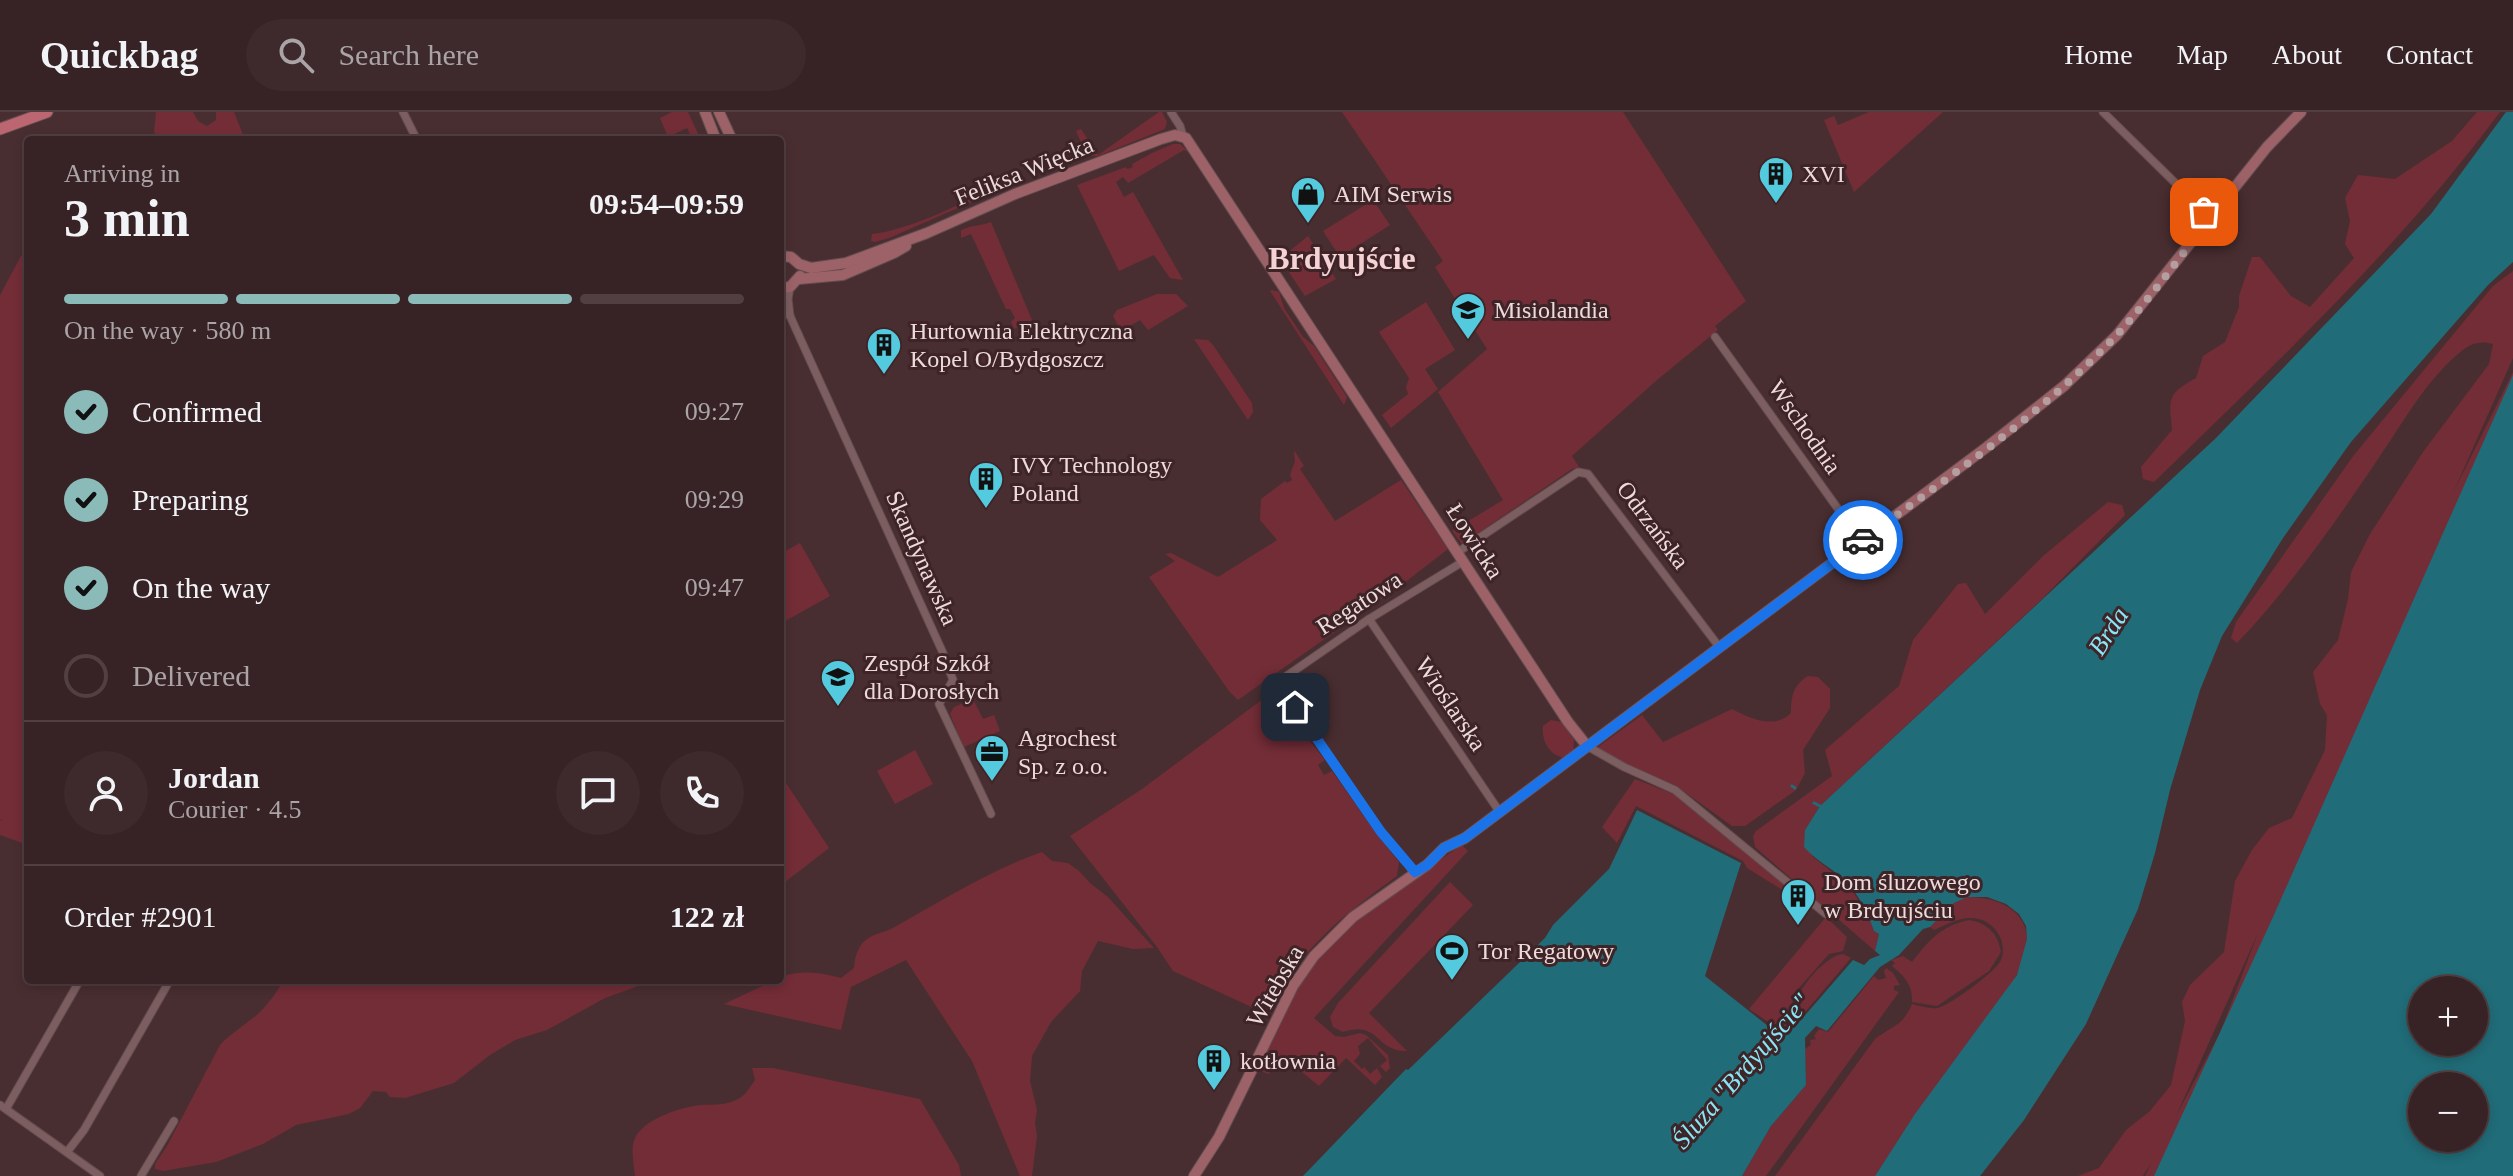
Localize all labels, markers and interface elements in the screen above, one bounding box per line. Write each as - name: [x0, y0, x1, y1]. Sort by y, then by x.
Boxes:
- search box: [246, 19, 806, 91]
- icon: search: [274, 33, 318, 77]
- text: Quickbag: [40, 34, 198, 76]
- text: Search here: [338, 38, 479, 71]
- text: Home: [2064, 39, 2133, 70]
- text: Map: [2177, 39, 2228, 70]
- text: About: [2272, 39, 2342, 70]
- text: Contact: [2386, 39, 2473, 70]
- street label: Feliksa Więcka: [951, 131, 1097, 211]
- building icon: XVI: [1757, 155, 1795, 205]
- text: Arriving in: [64, 159, 180, 188]
- place label: XVI: [1802, 161, 1845, 187]
- shop icon: AIM Serwis: [1289, 175, 1327, 225]
- pin: [2170, 178, 2238, 246]
- place label: AIM Serwis: [1334, 181, 1452, 207]
- text: 09:54–09:59: [589, 187, 744, 220]
- text: 3 min: [64, 190, 190, 247]
- icon: bag: [2182, 190, 2226, 234]
- district label: Brdyujście: [1268, 240, 1416, 276]
- school or university icon: Misiolandia: [1449, 291, 1487, 341]
- place label: Misiolandia: [1494, 297, 1609, 323]
- text: On the way · 580 m: [64, 316, 271, 345]
- place label: Hurtownia Elektryczna Kopel O/Bydgoszcz: [910, 318, 1134, 372]
- building icon: Hurtownia Elektryczna Kopel O/Bydgoszcz: [865, 326, 903, 376]
- street label: Wschodnia: [1763, 375, 1847, 479]
- icon: check: [64, 390, 108, 434]
- text: Confirmed: [132, 395, 262, 428]
- text: 09:27: [685, 397, 744, 426]
- place label: IVY Technology Poland: [1012, 452, 1172, 506]
- building icon: IVY Technology Poland: [967, 460, 1005, 510]
- street label: Odrzańska: [1612, 476, 1694, 574]
- icon: check: [64, 478, 108, 522]
- text: Preparing: [132, 483, 249, 516]
- text: 09:29: [685, 485, 744, 514]
- street label: Skandynawska: [881, 487, 963, 629]
- street label: Łowicka: [1441, 499, 1509, 584]
- courier: [1823, 500, 1903, 580]
- icon: car: [1841, 518, 1885, 562]
- icon: check: [64, 566, 108, 610]
- street label: Regatowa: [1312, 566, 1407, 640]
- text: On the way: [132, 571, 270, 604]
- text: 09:47: [685, 573, 744, 602]
- water label: Brda: [2082, 602, 2134, 661]
- place label: Zespół Szkół dla Dorosłych: [864, 650, 999, 704]
- street label: Wioślarska: [1410, 652, 1492, 756]
- school or university icon: Zespół Szkół dla Dorosłych: [819, 658, 857, 708]
- text: Delivered: [132, 659, 250, 692]
- pin: [1261, 673, 1329, 741]
- icon: home: [1273, 685, 1317, 729]
- place label: Agrochest Sp. z o.o.: [1018, 725, 1117, 779]
- office icon: Agrochest Sp. z o.o.: [973, 733, 1011, 783]
- button: person: [64, 751, 148, 835]
- button: chat: [556, 751, 640, 835]
- button: phone: [660, 751, 744, 835]
- text: Jordan: [168, 761, 260, 794]
- text: Courier · 4.5: [168, 795, 302, 824]
- place label: Dom śluzowego w Brdyujściu: [1824, 869, 1981, 923]
- building icon: Dom śluzowego w Brdyujściu: [1779, 877, 1817, 927]
- text: Order #2901: [64, 900, 216, 933]
- text: 122 zł: [670, 900, 744, 933]
- sports icon: Tor Regatowy: [1433, 932, 1471, 982]
- place label: Tor Regatowy: [1478, 938, 1614, 964]
- street label: Witebska: [1241, 940, 1309, 1031]
- map controls: [2408, 976, 2488, 1152]
- button: +: [2408, 976, 2488, 1056]
- water label: Śluza "Brdyujście": [1666, 988, 1816, 1154]
- building icon: kotłownia: [1195, 1042, 1233, 1092]
- place label: kotłownia: [1240, 1048, 1336, 1074]
- button: −: [2408, 1072, 2488, 1152]

